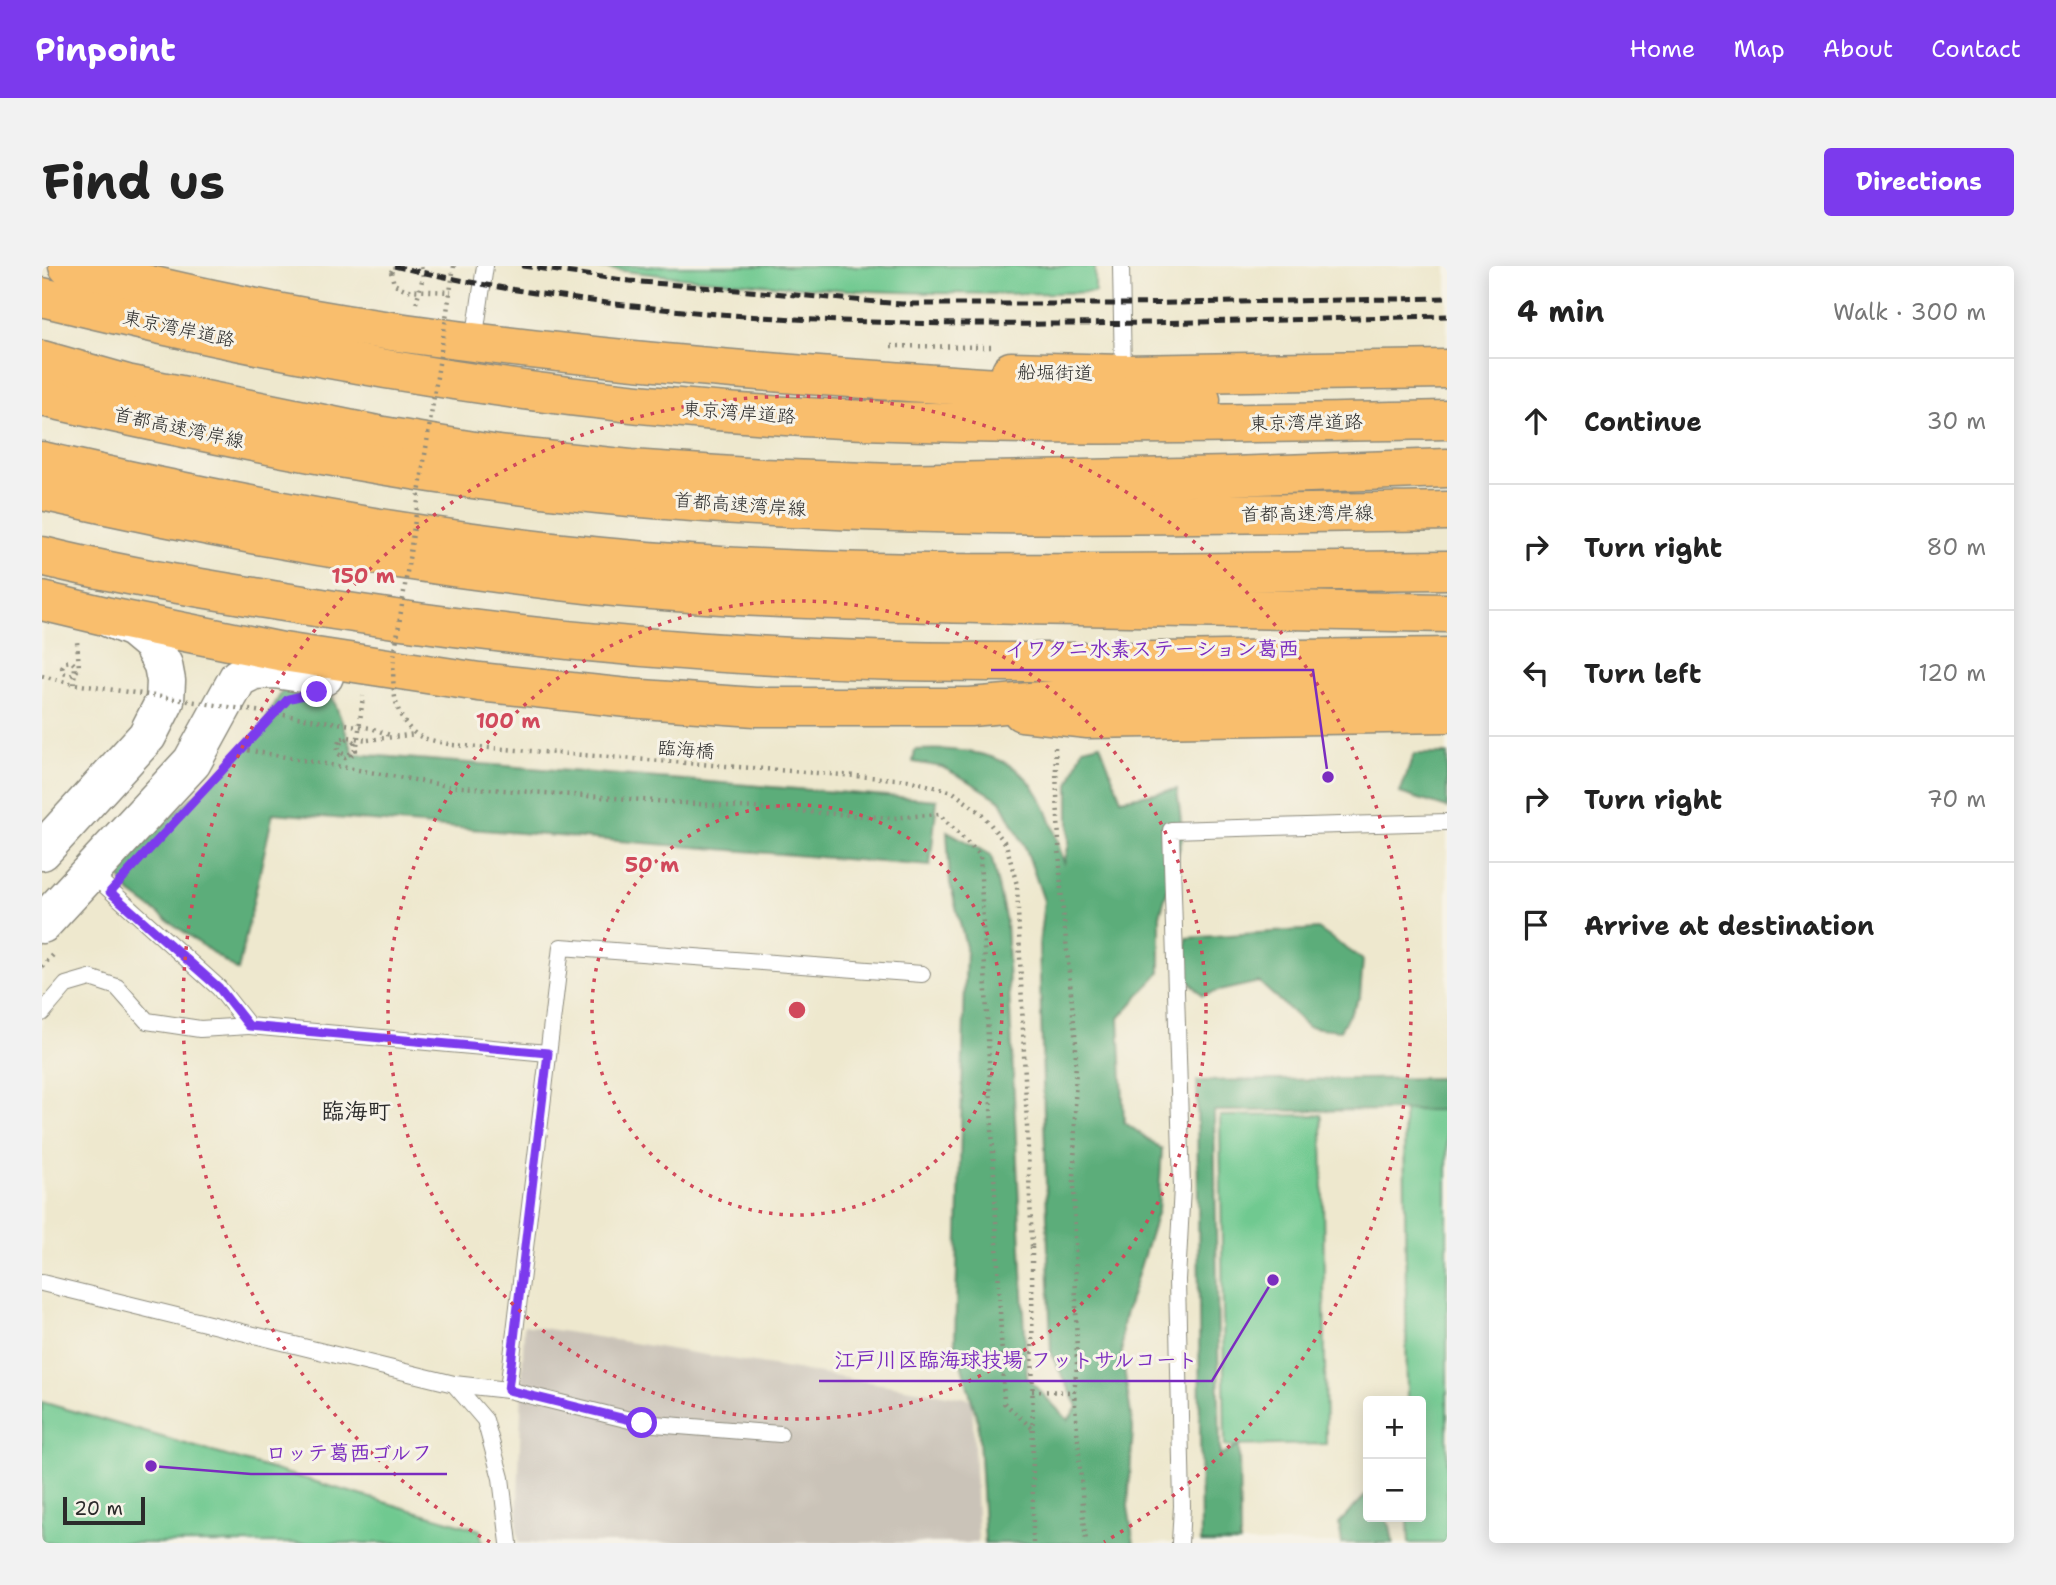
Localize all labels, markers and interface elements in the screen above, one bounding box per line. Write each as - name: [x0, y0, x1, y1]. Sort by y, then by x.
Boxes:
- text: Pinpoint: [35, 27, 176, 72]
- text: Home: [1629, 33, 1695, 65]
- text: Map: [1733, 33, 1785, 65]
- text: About: [1823, 33, 1893, 65]
- text: Contact: [1931, 33, 2021, 65]
- button: Directions: [1824, 148, 2014, 216]
- text: Find us: [42, 149, 225, 215]
- text: 4 min: [1517, 291, 1604, 332]
- text: Walk · 300 m: [1833, 297, 1986, 327]
- street label: 東京湾岸道路: [121, 304, 237, 353]
- street label: 船堀街道: [1017, 359, 1093, 386]
- street label: 東京湾岸道路: [681, 396, 797, 429]
- street label: 首都高速湾岸線: [111, 401, 247, 454]
- icon: ahead: [1517, 402, 1555, 440]
- text: Continue: [1584, 404, 1702, 439]
- text: 30 m: [1927, 406, 1986, 436]
- street label: 東京湾岸道路: [1249, 409, 1363, 436]
- street label: 首都高速湾岸線: [673, 487, 807, 522]
- street label: 首都高速湾岸線: [1240, 500, 1374, 527]
- icon: right: [1517, 528, 1555, 566]
- text: Turn right: [1584, 530, 1722, 565]
- text: 80 m: [1927, 532, 1986, 562]
- text: 150 m: [331, 562, 395, 590]
- callout: イワタニ水素ステーション葛西: [991, 628, 1313, 670]
- text: イワタニ水素ステーション葛西: [1005, 635, 1299, 663]
- icon: left: [1517, 654, 1555, 692]
- text: Turn left: [1584, 656, 1701, 691]
- text: 120 m: [1918, 658, 1986, 688]
- route end: [301, 676, 332, 707]
- text: 100 m: [476, 707, 540, 735]
- street label: 臨海橋: [657, 735, 715, 764]
- icon: right: [1517, 780, 1555, 818]
- text: Turn right: [1584, 782, 1722, 817]
- text: 70 m: [1927, 784, 1986, 814]
- text: 50 m: [625, 851, 679, 879]
- icon: arrive: [1517, 906, 1555, 944]
- text: Arrive at destination: [1584, 908, 1874, 943]
- centre of rings: [785, 998, 809, 1022]
- district label: 臨海町: [322, 1096, 391, 1126]
- callout: 江戸川区臨海球技場 フットサルコート: [819, 1339, 1212, 1381]
- text: 江戸川区臨海球技場 フットサルコート: [834, 1346, 1198, 1374]
- map controls: [1363, 1396, 1426, 1522]
- button: +: [1363, 1396, 1426, 1459]
- route start: [626, 1407, 657, 1438]
- callout: ロッテ葛西ゴルフ: [251, 1432, 447, 1474]
- text: ロッテ葛西ゴルフ: [265, 1439, 433, 1467]
- button: −: [1363, 1459, 1426, 1522]
- scale bar: [63, 1494, 145, 1526]
- text: 20 m: [74, 1496, 123, 1521]

